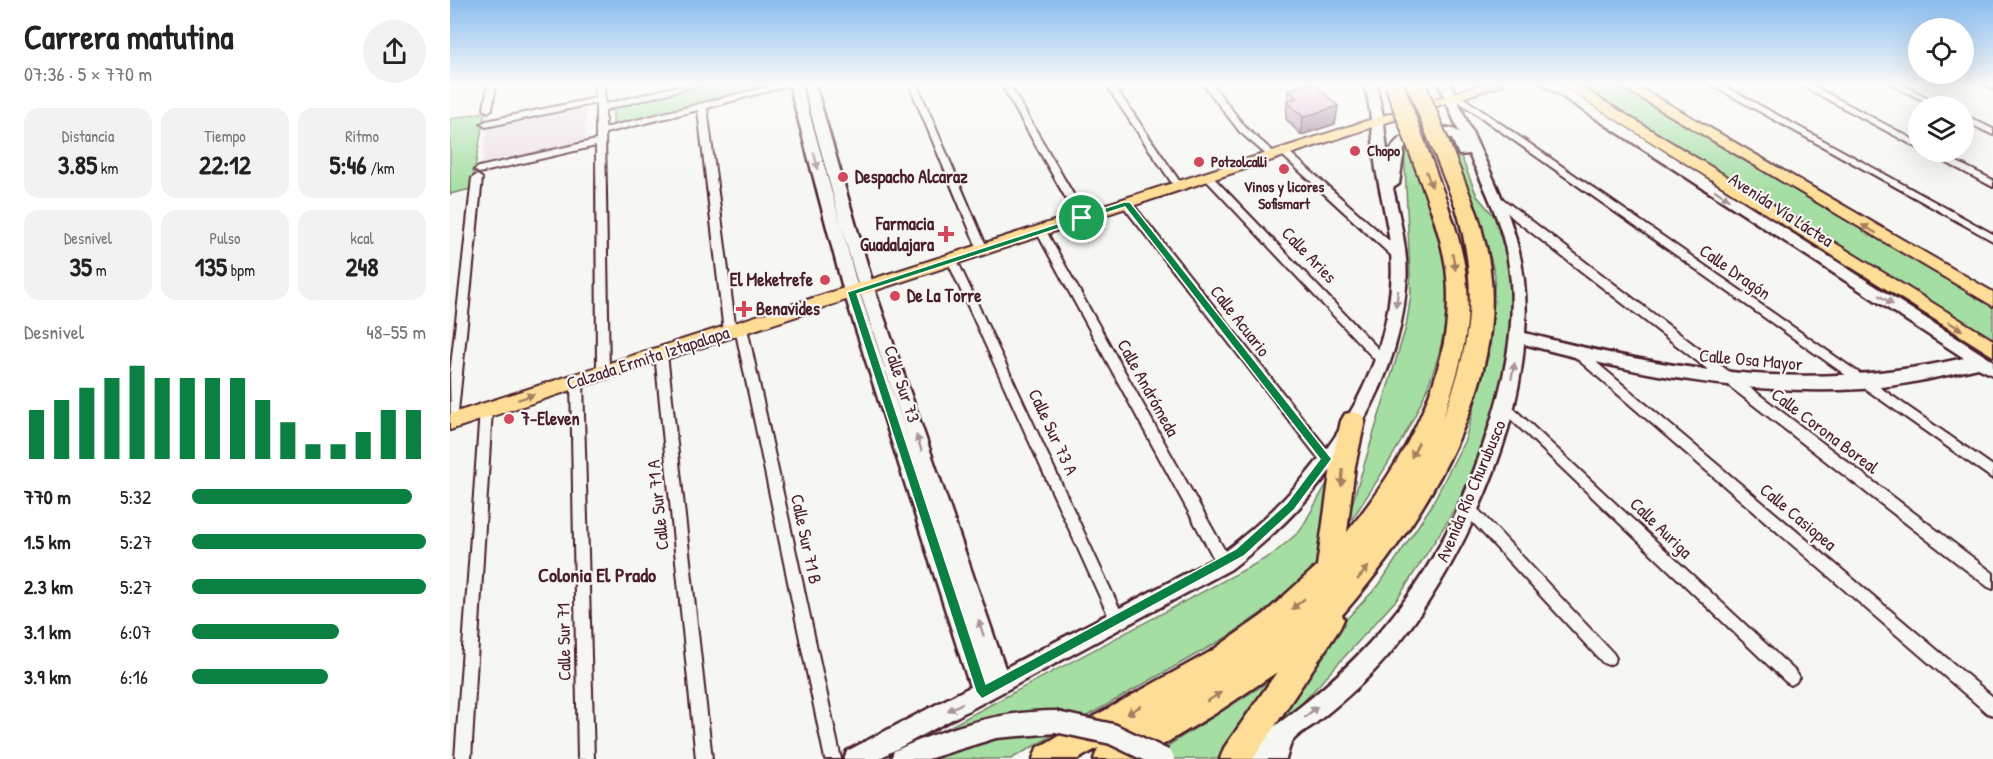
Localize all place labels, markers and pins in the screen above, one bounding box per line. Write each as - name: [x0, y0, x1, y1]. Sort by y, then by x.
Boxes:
- place label: Chopo: [1367, 140, 1400, 162]
- marker: Chopo: [1348, 144, 1362, 158]
- place label: Potzolcalli: [1211, 151, 1267, 172]
- marker: Potzolcalli: [1192, 155, 1206, 169]
- marker: Vinos y licores Sofismart: [1277, 162, 1291, 176]
- place label: Despacho Alcaraz: [855, 164, 968, 190]
- marker: Despacho Alcaraz: [836, 170, 850, 184]
- place label: Vinos y licores Sofismart: [1244, 176, 1324, 214]
- pin: [1056, 192, 1107, 243]
- place label: Farmacia Guadalajara: [860, 211, 935, 257]
- marker: Farmacia Guadalajara: [939, 227, 953, 241]
- place label: El Meketrefe: [730, 267, 814, 292]
- marker: El Meketrefe: [818, 273, 832, 287]
- place label: De La Torre: [907, 283, 982, 308]
- marker: De La Torre: [888, 289, 902, 303]
- place label: Benavides: [756, 296, 820, 321]
- marker: Benavides: [737, 302, 751, 316]
- place label: 7-Eleven: [520, 406, 580, 431]
- marker: 7-Eleven: [502, 412, 516, 426]

